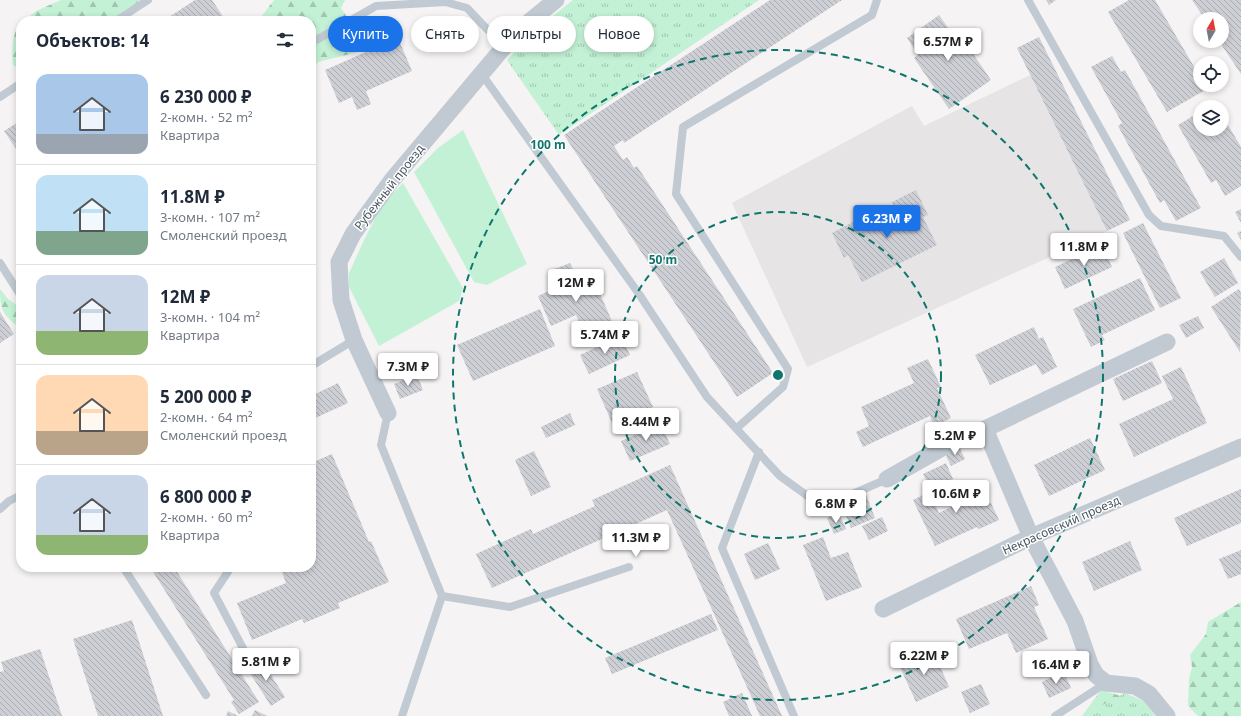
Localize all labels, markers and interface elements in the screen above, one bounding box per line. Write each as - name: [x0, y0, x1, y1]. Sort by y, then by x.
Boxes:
- north arrow: [1193, 12, 1229, 48]
- map controls: [1193, 12, 1229, 136]
- chip: Купить: [328, 16, 403, 52]
- chip: Снять: [411, 16, 479, 52]
- chip: Фильтры: [487, 16, 576, 52]
- chip: Новое: [584, 16, 654, 52]
- pin: 6.57M ₽: [911, 28, 985, 62]
- text: Объектов: 14: [36, 29, 149, 52]
- icon: filters: [274, 29, 296, 51]
- text: 6.57M ₽: [923, 32, 973, 50]
- button: locate: [1193, 56, 1229, 92]
- text: 6 230 000 ₽: [160, 85, 252, 108]
- icon: home: [68, 90, 116, 138]
- button: layers: [1193, 100, 1229, 136]
- text: 2-комн. · 52 m²: [160, 108, 253, 126]
- text: Квартира: [160, 126, 220, 144]
- text: 100 m: [530, 136, 566, 153]
- street label: Рубежный проезд: [350, 140, 428, 233]
- text: 11.8M ₽: [160, 185, 225, 208]
- icon: home: [68, 191, 116, 239]
- pin: 6.23M ₽: [850, 205, 924, 239]
- text: 3-комн. · 107 m²: [160, 208, 260, 226]
- text: 6.23M ₽: [862, 209, 912, 227]
- text: Смоленский проезд: [160, 226, 287, 244]
- pin: 11.8M ₽: [1047, 233, 1121, 267]
- text: 11.8M ₽: [1059, 237, 1109, 255]
- text: 50 m: [649, 251, 677, 268]
- pin: 12M ₽: [548, 269, 604, 303]
- text: 12M ₽: [557, 273, 595, 291]
- text: 12M ₽: [160, 285, 210, 308]
- icon: home: [68, 291, 116, 339]
- text: 3-комн. · 104 m²: [160, 308, 260, 326]
- pin: 5.74M ₽: [568, 321, 642, 355]
- text: 5.74M ₽: [580, 325, 630, 343]
- text: Квартира: [160, 326, 220, 344]
- pin: 7.3M ₽: [375, 353, 441, 387]
- text: 7.3M ₽: [387, 357, 429, 375]
- centre of rings: [771, 368, 785, 382]
- text: 5 200 000 ₽: [160, 385, 252, 408]
- icon: home: [68, 391, 116, 439]
- text: 2-комн. · 64 m²: [160, 408, 253, 426]
- pin: 8.44M ₽: [609, 408, 683, 442]
- text: 8.44M ₽: [621, 412, 671, 430]
- pin: 5.2M ₽: [922, 422, 988, 456]
- text: Смоленский проезд: [160, 426, 287, 444]
- text: 5.2M ₽: [934, 426, 976, 444]
- pin: 10.6M ₽: [919, 480, 993, 514]
- text: 10.6M ₽: [931, 484, 981, 502]
- text: 6 800 000 ₽: [160, 485, 252, 508]
- pin: 6.8M ₽: [803, 490, 869, 524]
- icon: home: [68, 491, 116, 539]
- street label: Некрасовский проезд: [999, 491, 1123, 559]
- text: 6.8M ₽: [815, 494, 857, 512]
- text: 2-комн. · 60 m²: [160, 508, 253, 526]
- pin: 11.3M ₽: [599, 524, 673, 558]
- text: Квартира: [160, 526, 220, 544]
- text: 11.3M ₽: [611, 528, 661, 546]
- pin: 6.22M ₽: [887, 642, 961, 676]
- text: 6.22M ₽: [899, 646, 949, 664]
- pin: 5.81M ₽: [229, 648, 303, 682]
- pin: 16.4M ₽: [1019, 651, 1093, 685]
- text: 5.81M ₽: [241, 652, 291, 670]
- text: 16.4M ₽: [1031, 655, 1081, 673]

